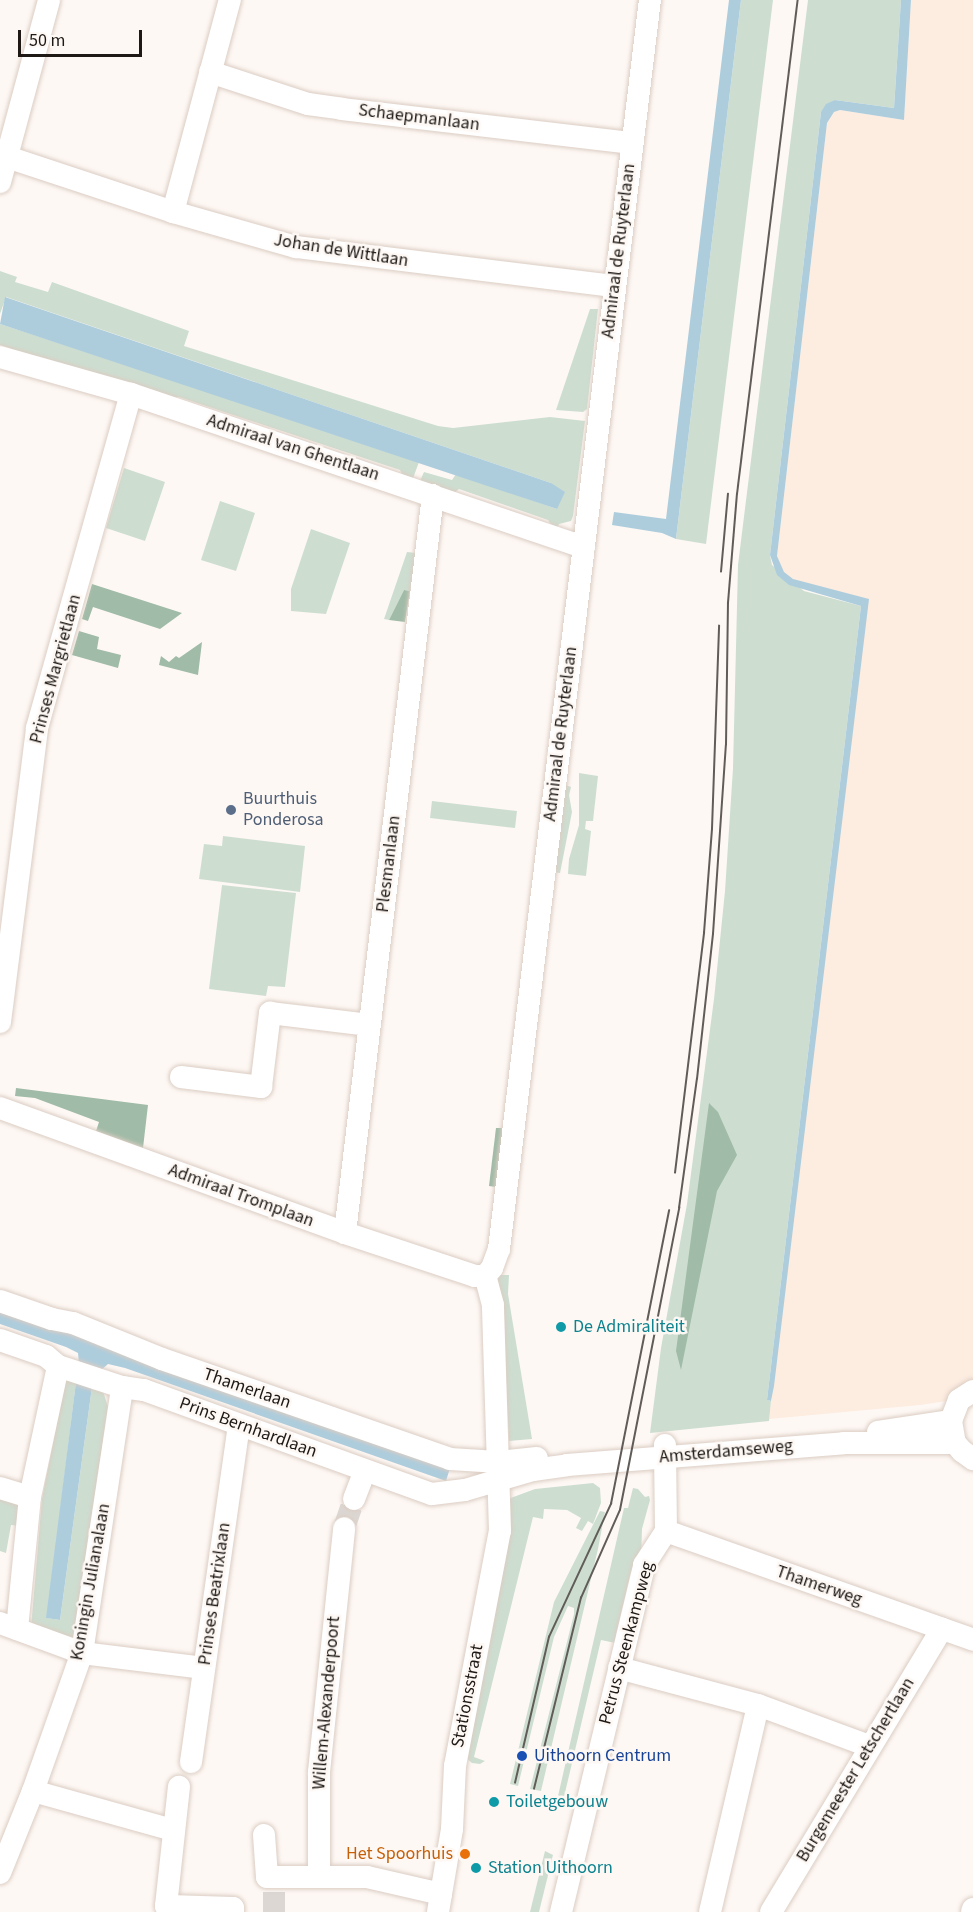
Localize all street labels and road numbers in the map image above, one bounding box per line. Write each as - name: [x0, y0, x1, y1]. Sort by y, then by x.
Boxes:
- street label: Schaepmanlaan: [357, 100, 481, 136]
- street label: Admiraal de Ruyterlaan: [598, 162, 640, 340]
- street label: Johan de Wittlaan: [272, 230, 410, 272]
- street label: Admiraal van Ghentlaan: [204, 410, 382, 486]
- street label: Prinses Margrietlaan: [26, 592, 86, 746]
- street label: Admiraal de Ruyterlaan: [540, 645, 582, 823]
- street label: Plesmanlaan: [372, 814, 406, 914]
- street label: Admiraal Tromplaan: [165, 1160, 317, 1232]
- street label: Thamerlaan: [200, 1364, 294, 1414]
- street label: Prins Bernhardlaan: [176, 1393, 320, 1463]
- street label: Amsterdamseweg: [658, 1435, 794, 1469]
- street label: Koningin Julianalaan: [67, 1502, 115, 1662]
- street label: Prinses Beatrixlaan: [194, 1521, 236, 1667]
- street label: Petrus Steenkampweg: [595, 1559, 659, 1727]
- street label: Thamerweg: [773, 1561, 865, 1611]
- street label: Willem-Alexanderpoort: [309, 1615, 345, 1791]
- street label: Stationsstraat: [447, 1643, 489, 1749]
- street label: Burgemeester Letschertlaan: [792, 1674, 920, 1866]

